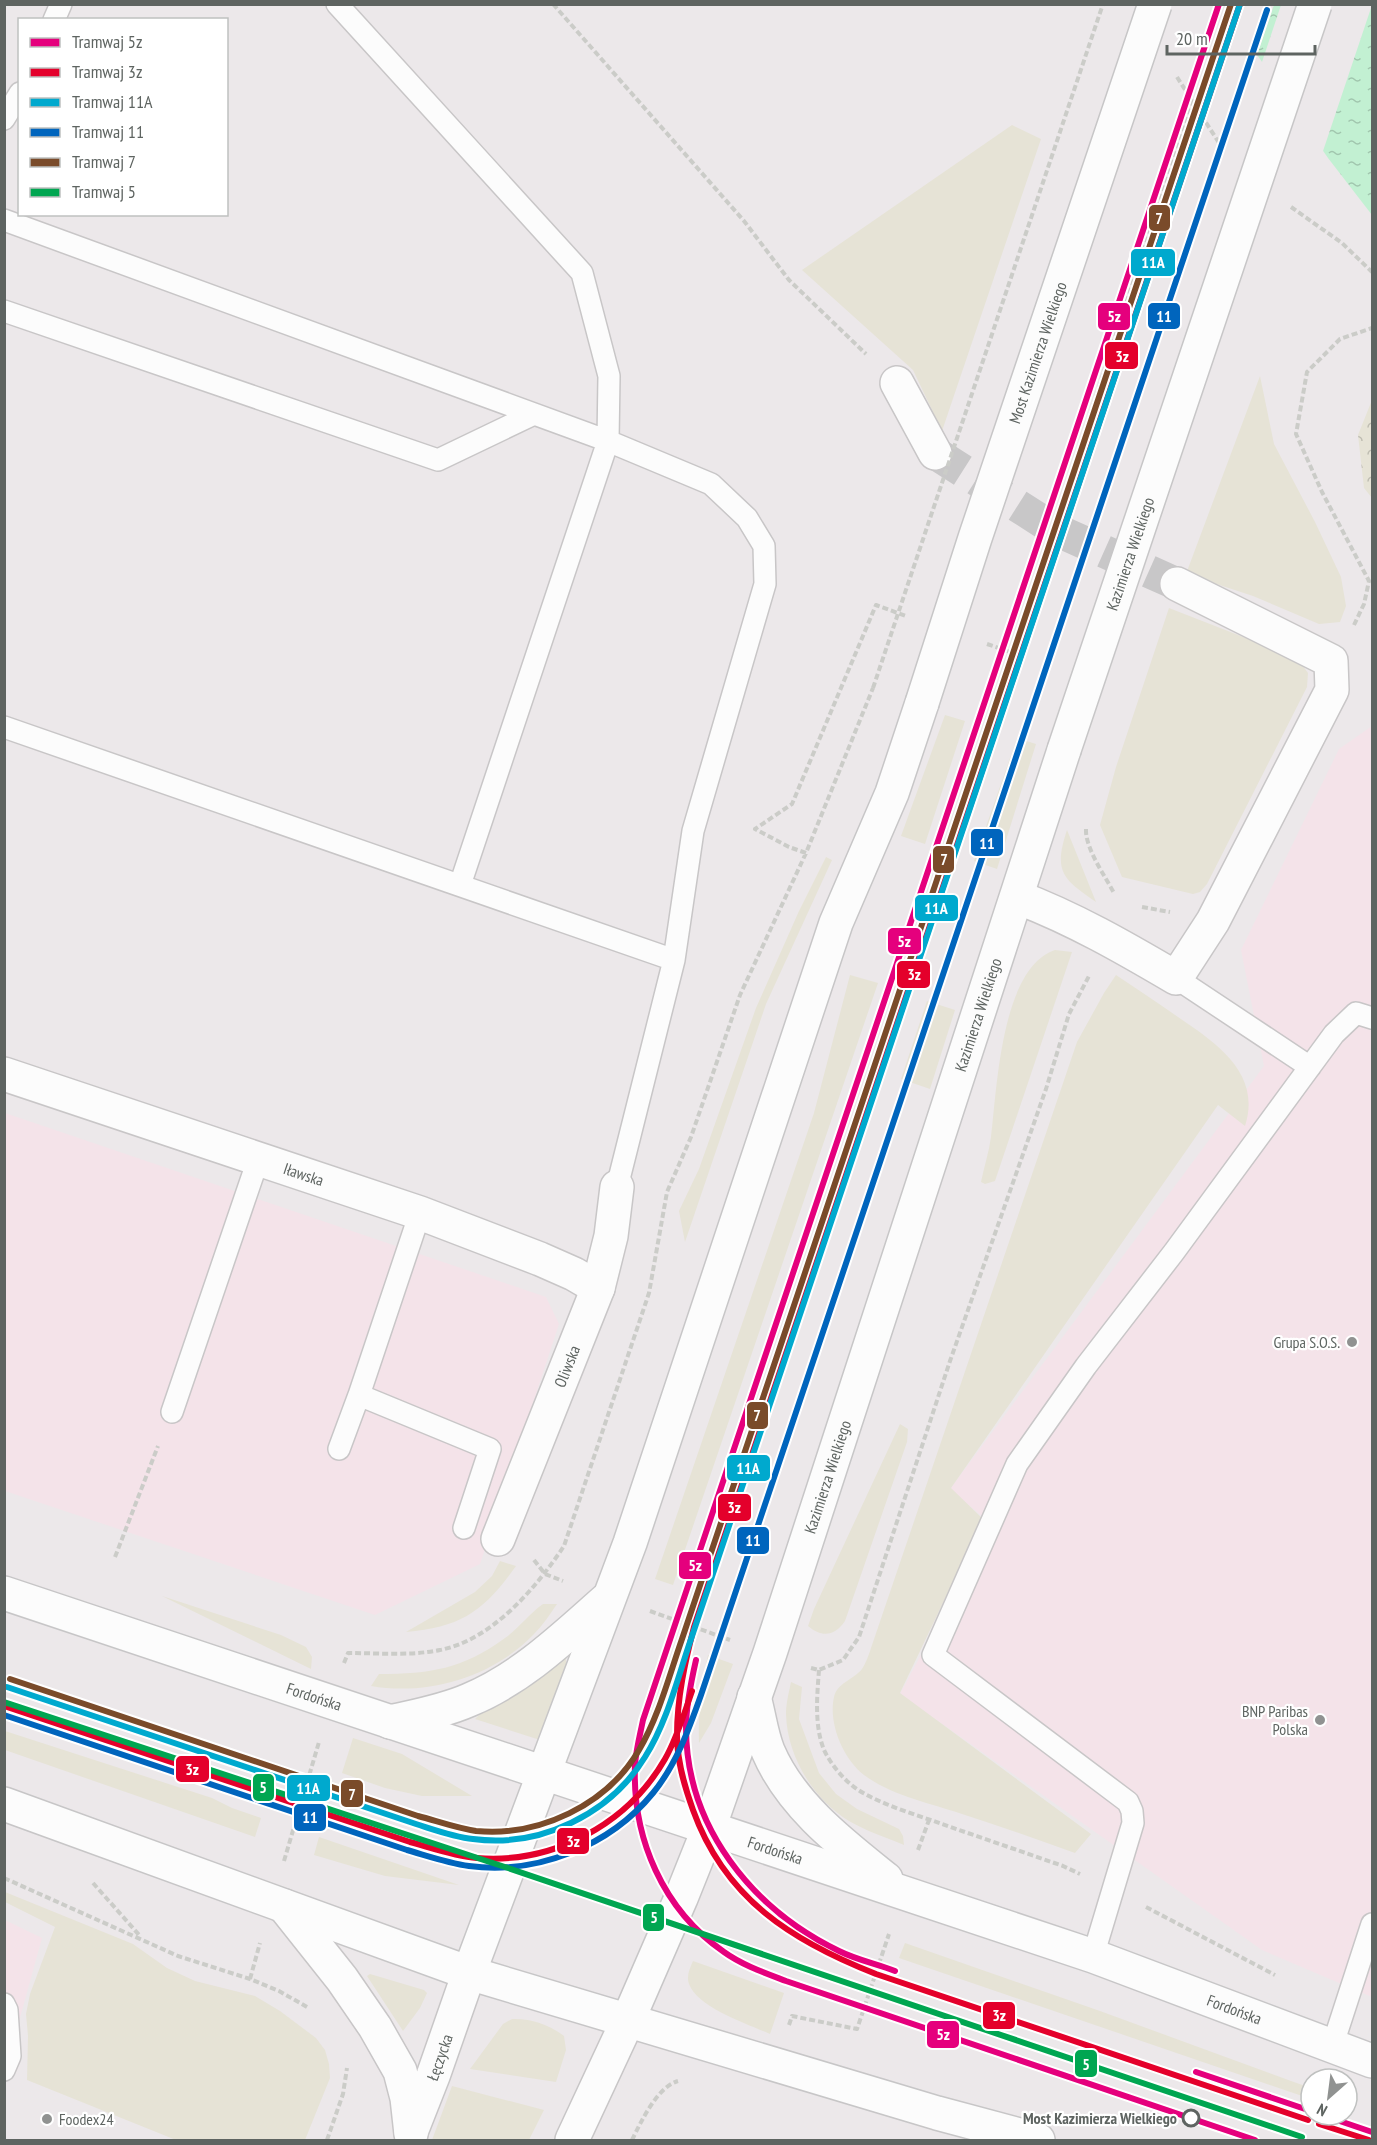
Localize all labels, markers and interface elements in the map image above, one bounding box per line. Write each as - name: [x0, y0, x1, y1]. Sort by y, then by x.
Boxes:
- legend: [18, 18, 228, 216]
- scale bar: [1167, 18, 1316, 56]
- text: 20 m: [1176, 27, 1208, 50]
- text: Tramwaj 5z: [72, 30, 142, 53]
- text: Tramwaj 3z: [72, 60, 142, 83]
- text: Tramwaj 11A: [72, 90, 153, 113]
- text: Tramwaj 11: [72, 120, 144, 143]
- text: Tramwaj 7: [72, 150, 136, 173]
- text: Tramwaj 5: [72, 180, 136, 203]
- line badge: 7: [1148, 204, 1171, 232]
- text: 7: [1155, 208, 1163, 228]
- line badge: 11A: [1130, 248, 1176, 277]
- text: 11A: [1141, 252, 1166, 272]
- street label: Most Kazimierza Wielkiego: [1004, 279, 1071, 426]
- line badge: 5z: [1097, 302, 1131, 331]
- line badge: 11: [1147, 302, 1181, 330]
- text: 5z: [1107, 306, 1121, 326]
- text: 11: [1156, 306, 1172, 326]
- line badge: 3z: [1104, 341, 1139, 370]
- text: 3z: [1115, 346, 1129, 366]
- street label: Kazimierza Wielkiego: [1102, 495, 1158, 613]
- line badge: 11: [970, 828, 1004, 857]
- text: 11: [979, 833, 995, 853]
- line badge: 7: [932, 845, 955, 874]
- text: 7: [940, 849, 948, 869]
- line badge: 11A: [914, 894, 959, 922]
- text: 11A: [924, 898, 949, 918]
- line badge: 5z: [887, 927, 922, 955]
- text: 5z: [897, 931, 911, 951]
- street label: Kazimierza Wielkiego: [950, 955, 1006, 1074]
- line badge: 3z: [896, 960, 931, 989]
- text: 3z: [907, 964, 921, 984]
- street label: Iławska: [281, 1158, 327, 1190]
- place label: Grupa S.O.S.: [1273, 1332, 1340, 1352]
- marker: Grupa S.O.S.: [1345, 1335, 1359, 1349]
- street label: Oliwska: [549, 1342, 584, 1390]
- line badge: 7: [746, 1401, 769, 1430]
- text: 7: [753, 1405, 761, 1425]
- street label: Kazimierza Wielkiego: [800, 1418, 855, 1536]
- line badge: 11A: [726, 1454, 771, 1482]
- text: 11A: [736, 1458, 761, 1478]
- line badge: 3z: [717, 1493, 752, 1522]
- text: 3z: [727, 1497, 741, 1517]
- line badge: 11: [736, 1526, 770, 1555]
- text: 11: [745, 1530, 761, 1550]
- line badge: 5z: [678, 1551, 712, 1580]
- text: 5z: [688, 1555, 702, 1575]
- street label: Fordońska: [284, 1678, 344, 1715]
- place label: BNP Paribas Polska: [1242, 1701, 1308, 1739]
- marker: BNP Paribas Polska: [1313, 1713, 1327, 1727]
- line badge: 3z: [175, 1755, 210, 1783]
- text: 3z: [185, 1759, 199, 1779]
- line badge: 5: [252, 1773, 275, 1802]
- line badge: 11A: [286, 1774, 331, 1802]
- text: 5: [259, 1777, 267, 1797]
- text: 11A: [296, 1778, 321, 1798]
- line badge: 7: [340, 1779, 364, 1808]
- text: 7: [348, 1784, 356, 1804]
- line badge: 11: [293, 1803, 327, 1832]
- text: 11: [302, 1807, 318, 1827]
- line badge: 3z: [556, 1827, 590, 1855]
- text: 3z: [566, 1831, 580, 1851]
- street label: Fordońska: [745, 1832, 805, 1869]
- line badge: 5: [642, 1903, 665, 1932]
- text: 5: [650, 1907, 658, 1927]
- street label: Fordońska: [1204, 1990, 1265, 2029]
- line badge: 3z: [982, 2001, 1016, 2030]
- text: 3z: [992, 2005, 1006, 2025]
- line badge: 5z: [926, 2020, 960, 2049]
- text: 5z: [936, 2024, 950, 2044]
- street label: Łęczycka: [422, 2031, 457, 2084]
- line badge: 5: [1074, 2049, 1098, 2078]
- text: 5: [1082, 2054, 1090, 2074]
- north arrow: [1299, 2067, 1359, 2127]
- text: N: [1313, 2099, 1330, 2121]
- place label: Most Kazimierza Wielkiego: [1023, 2108, 1177, 2128]
- place label: Foodex24: [59, 2109, 114, 2129]
- marker: Most Kazimierza Wielkiego: [1182, 2109, 1200, 2127]
- marker: Foodex24: [40, 2112, 54, 2126]

